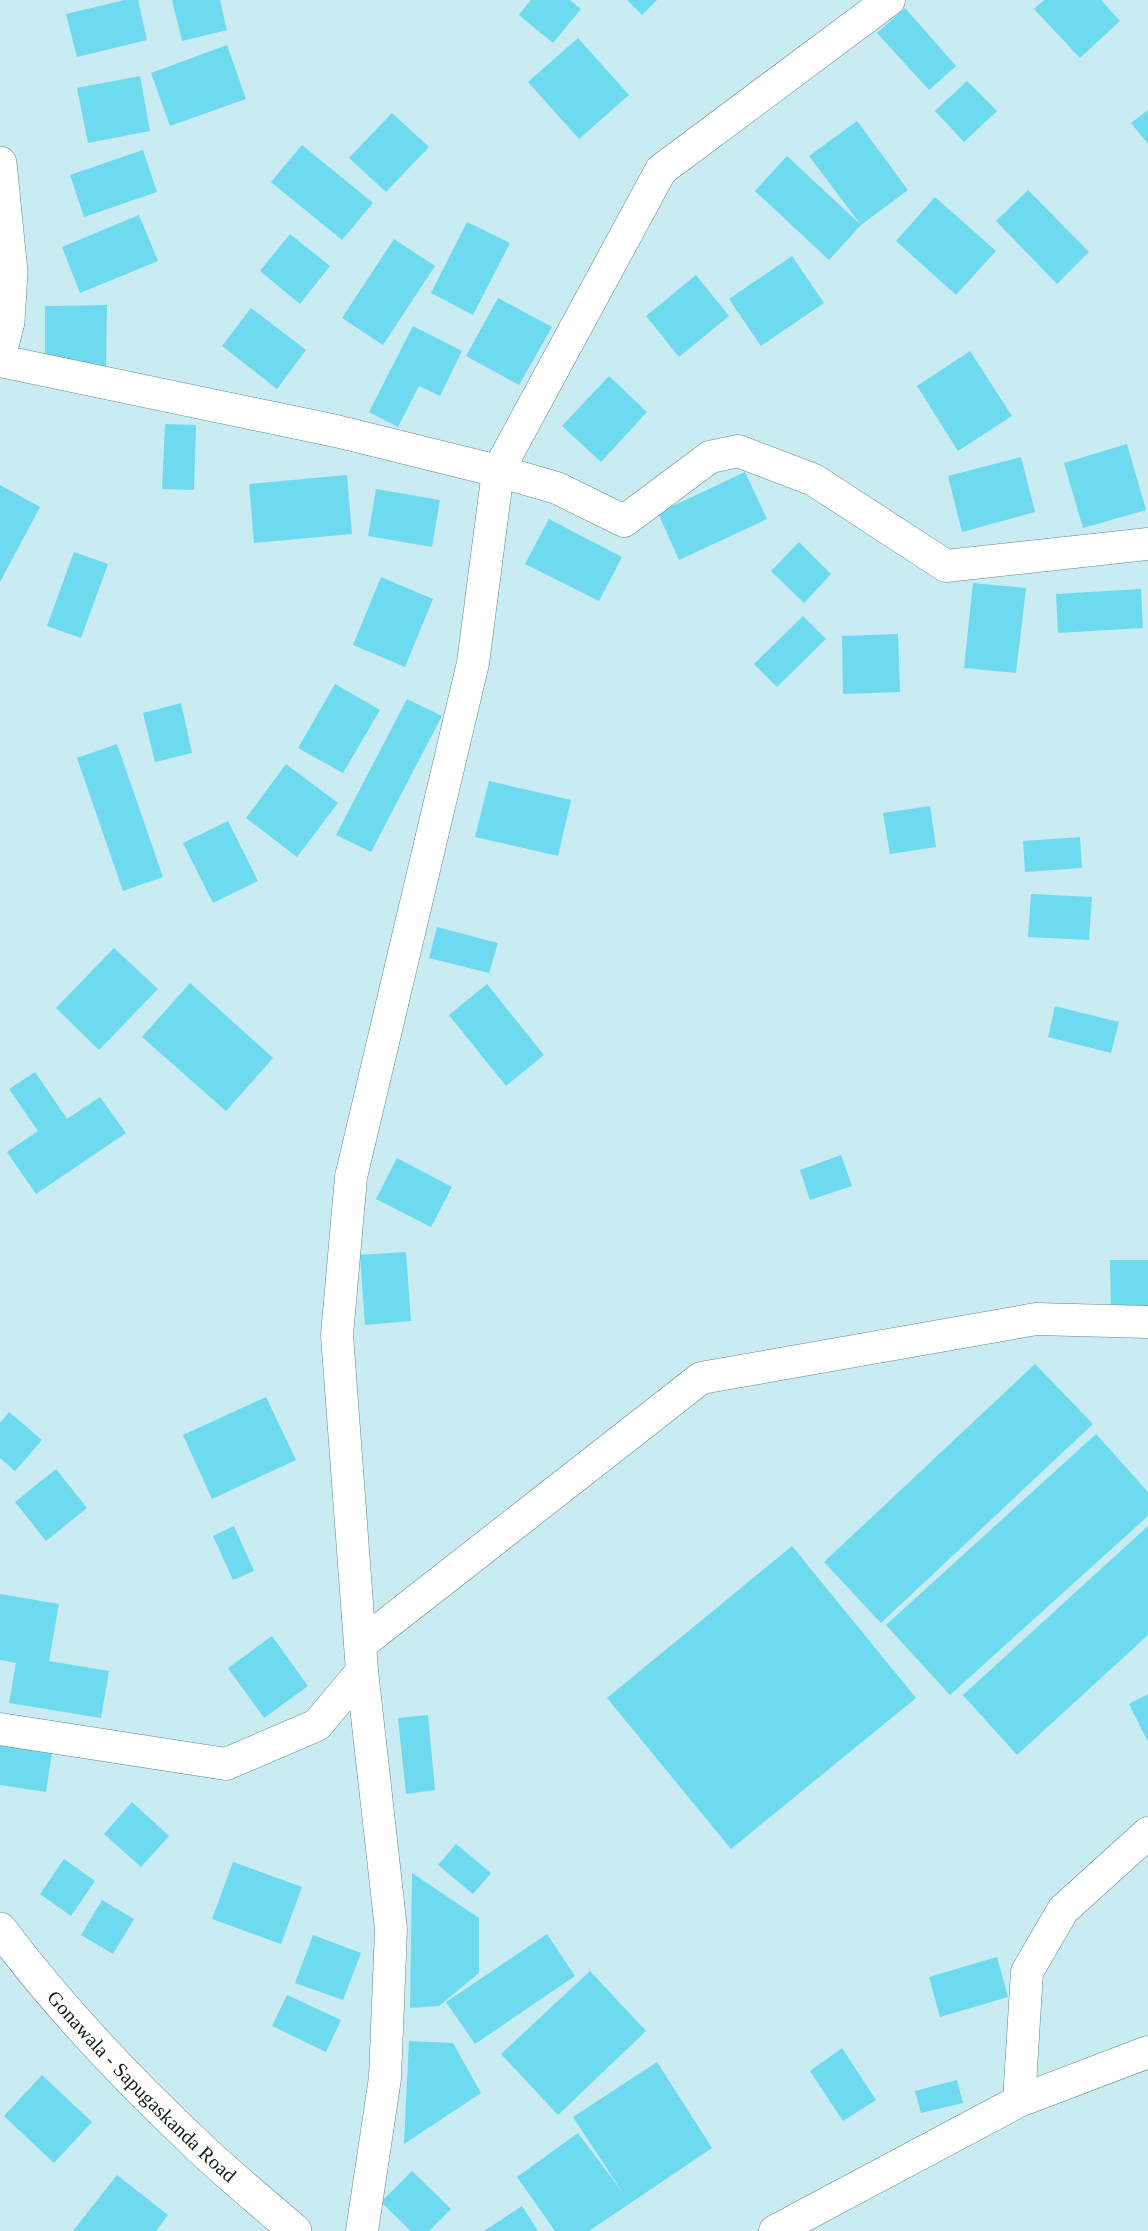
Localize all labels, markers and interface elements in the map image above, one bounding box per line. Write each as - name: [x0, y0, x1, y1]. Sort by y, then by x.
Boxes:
- street label: Gonawala - Sapugaskanda Road: [43, 1986, 241, 2186]

